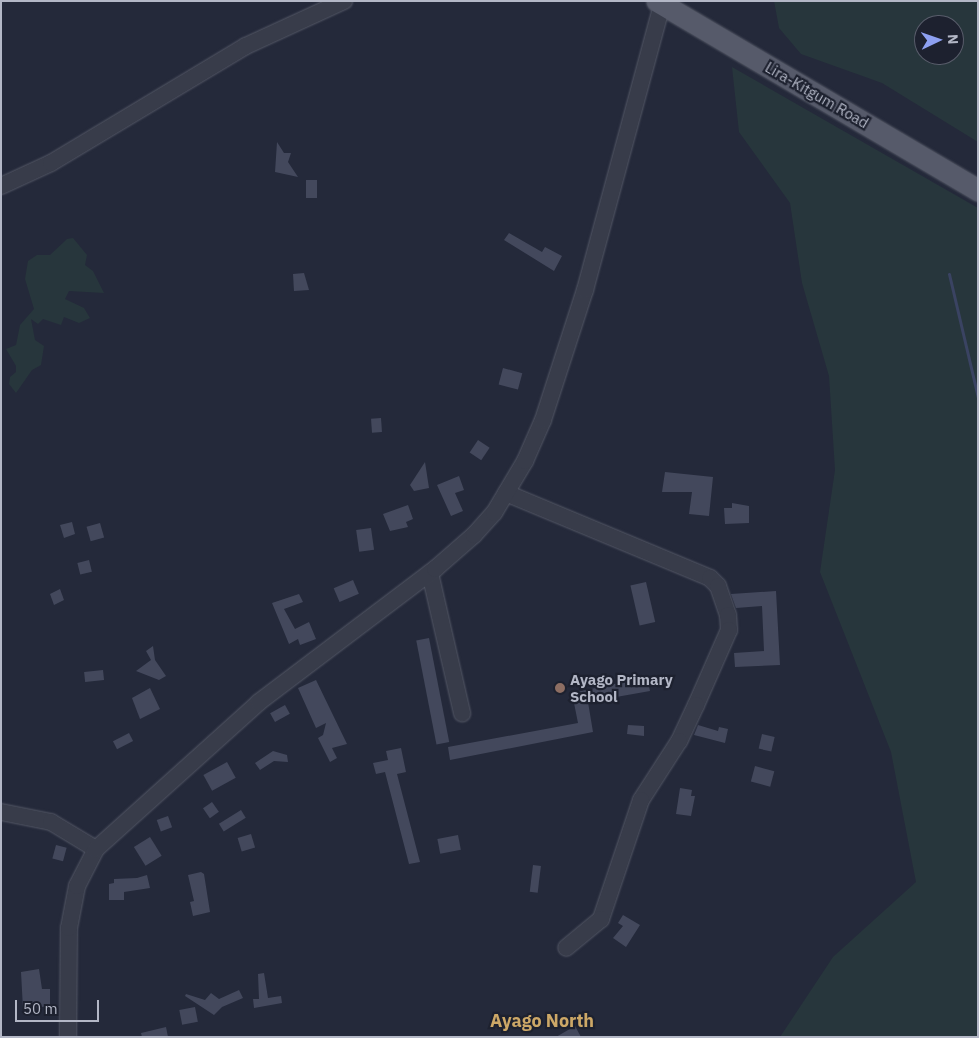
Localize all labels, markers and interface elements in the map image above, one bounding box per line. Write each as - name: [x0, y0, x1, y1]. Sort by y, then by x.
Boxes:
- north arrow: [914, 15, 964, 65]
- text: N: [944, 34, 962, 45]
- street label: Lira-Kitgum Road: [762, 58, 872, 132]
- place label: Ayago Primary School: [570, 670, 673, 705]
- marker: Ayago Primary School: [554, 682, 566, 694]
- scale bar: [18, 990, 101, 1022]
- text: 50 m: [23, 999, 58, 1018]
- district label: Ayago North: [490, 1010, 594, 1032]

